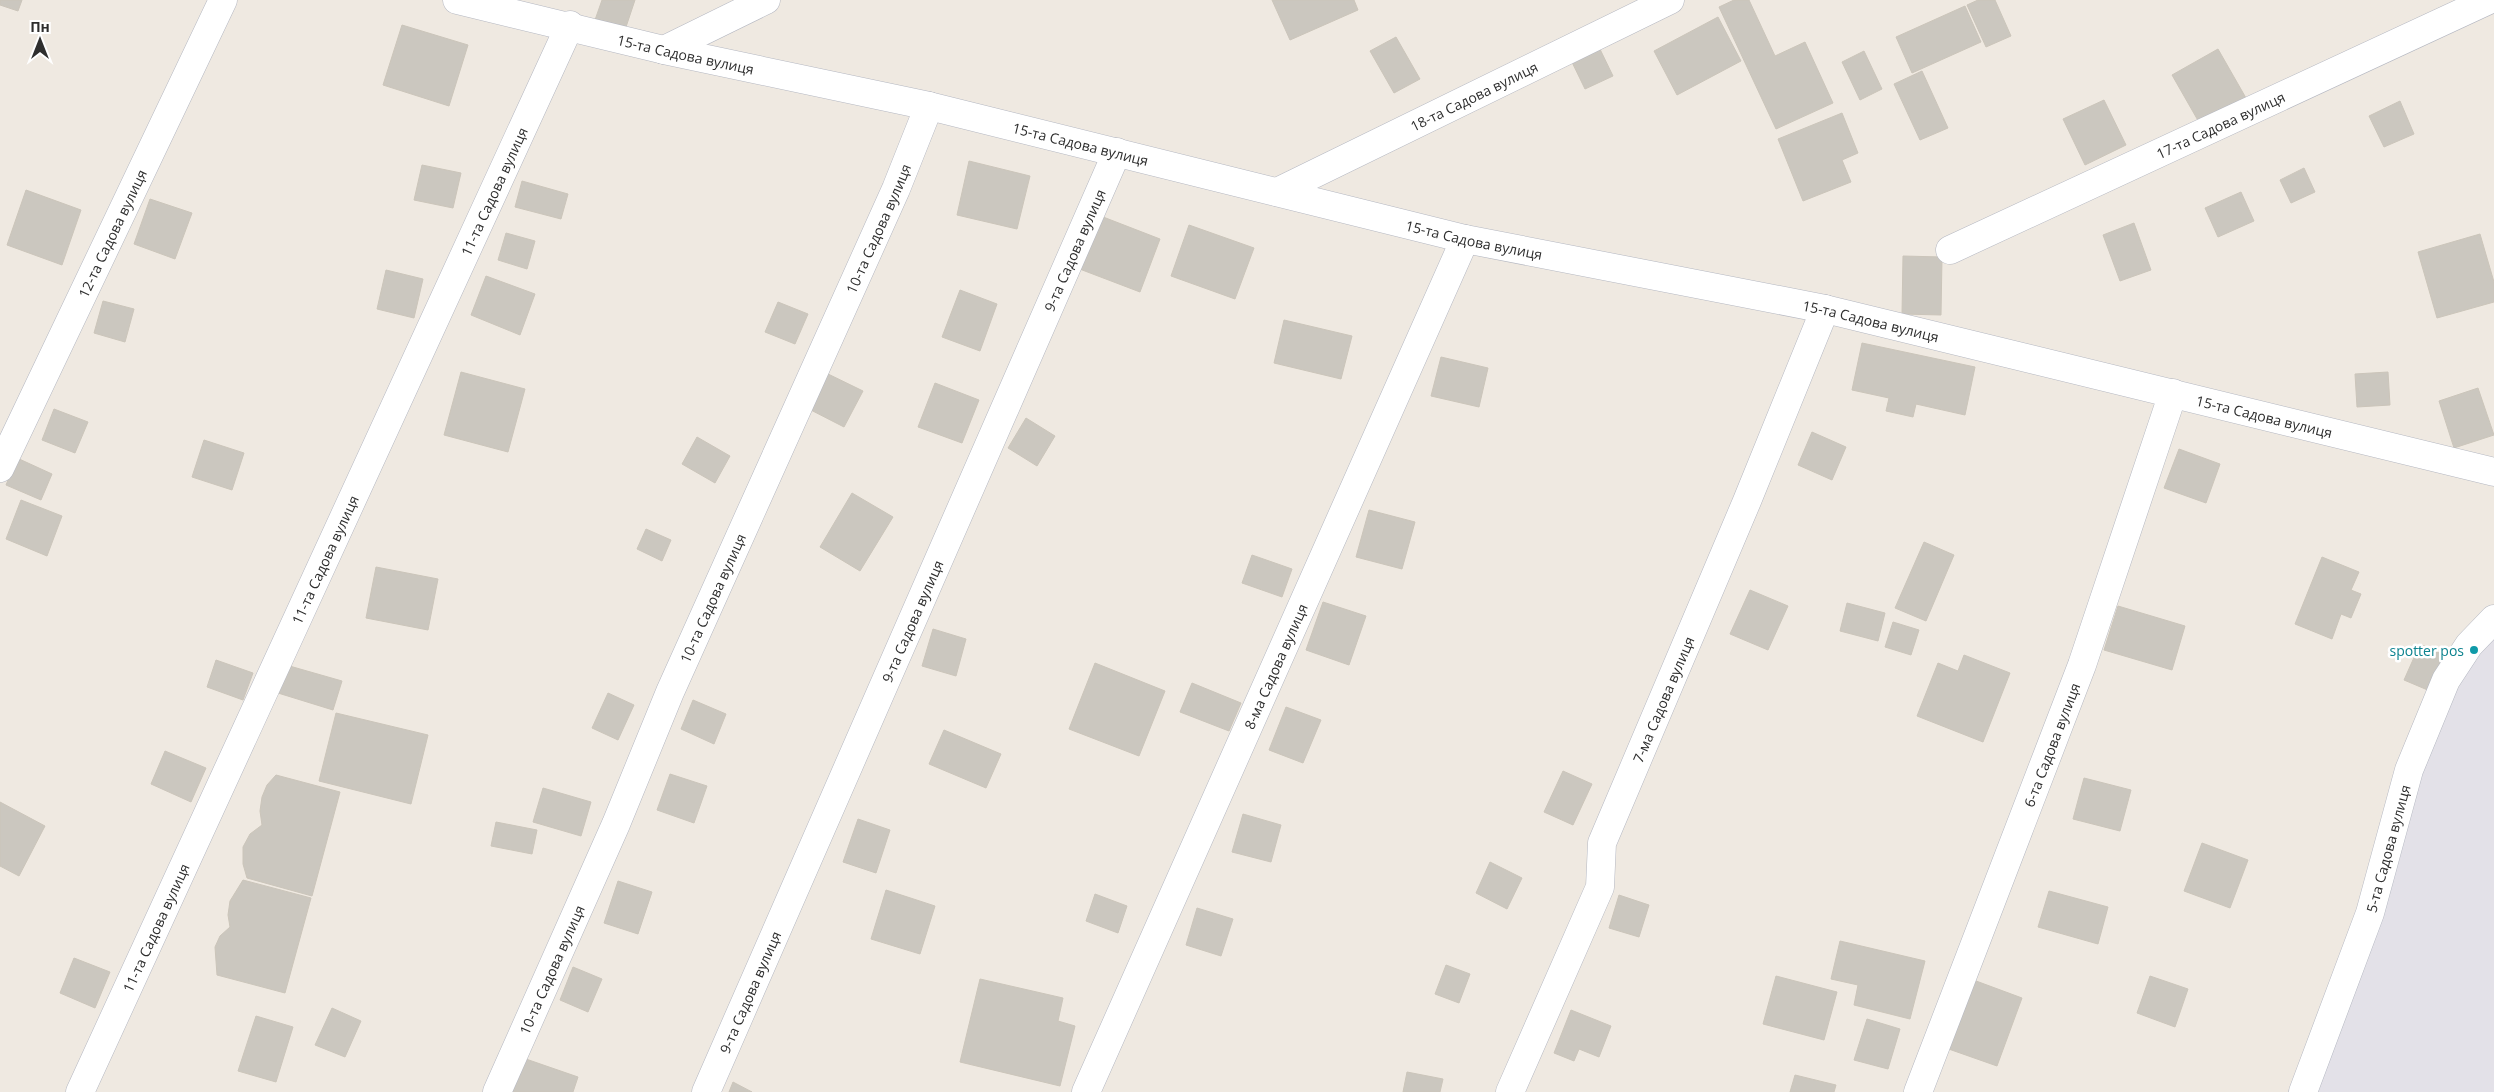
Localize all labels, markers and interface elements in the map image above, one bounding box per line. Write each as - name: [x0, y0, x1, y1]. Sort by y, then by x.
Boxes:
- north arrow: [15, 15, 65, 65]
- text: Пн: [30, 17, 50, 36]
- street label: 15-та Садова вулиця: [615, 30, 756, 78]
- street label: 18-та Садова вулиця: [1407, 57, 1541, 135]
- street label: 17-та Садова вулиця: [2153, 87, 2288, 163]
- street label: 15-та Садова вулиця: [1011, 118, 1151, 170]
- street label: 11-та Садова вулиця: [456, 124, 531, 259]
- street label: 10-та Садова вулиця: [841, 161, 915, 296]
- street label: 12-та Садова вулиця: [73, 166, 150, 300]
- street label: 9-та Садова вулиця: [1039, 186, 1109, 314]
- street label: 15-та Садова вулиця: [1404, 215, 1544, 263]
- street label: 15-та Садова вулиця: [1801, 295, 1941, 346]
- street label: 15-та Садова вулиця: [2194, 390, 2334, 442]
- street label: 11-та Садова вулиця: [287, 492, 362, 627]
- street label: 10-та Садова вулиця: [675, 530, 750, 665]
- street label: 9-та Садова вулиця: [877, 557, 947, 685]
- street label: 8-ма Садова вулиця: [1239, 600, 1311, 732]
- street label: 7-ма Садова вулиця: [1628, 633, 1698, 765]
- place label: spotter pos: [2389, 641, 2464, 660]
- marker: spotter pos: [2468, 644, 2480, 656]
- street label: 6-та Садова вулиця: [2019, 680, 2084, 810]
- street label: 5-та Садова вулиця: [2361, 782, 2414, 914]
- street label: 11-та Садова вулиця: [118, 860, 193, 995]
- street label: 10-та Садова вулиця: [514, 902, 588, 1037]
- street label: 9-та Садова вулиця: [715, 928, 785, 1056]

